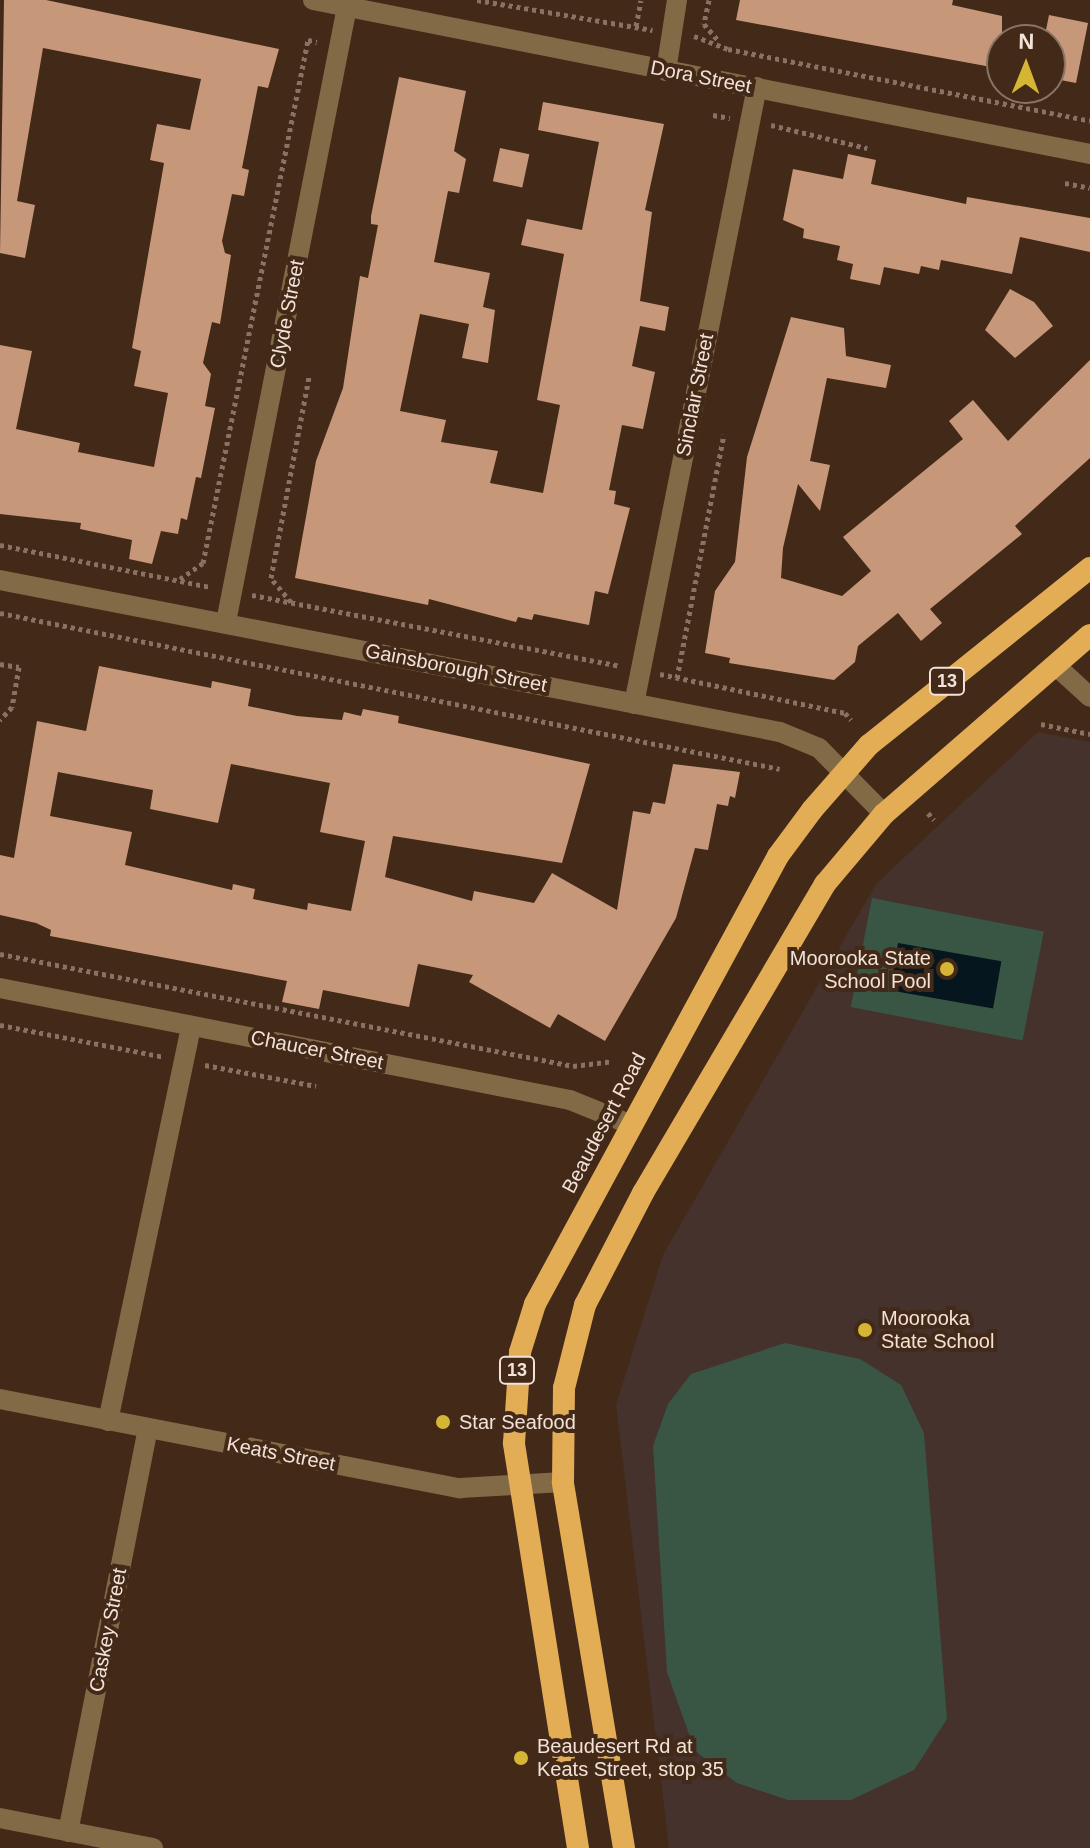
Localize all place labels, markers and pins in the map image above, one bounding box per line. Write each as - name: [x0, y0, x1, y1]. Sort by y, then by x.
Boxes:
- place label: Moorooka State School Pool: [790, 946, 931, 993]
- marker: Moorooka State School Pool: [938, 960, 956, 978]
- place label: Moorooka State School: [881, 1306, 994, 1353]
- marker: Moorooka State School: [856, 1321, 874, 1339]
- place label: Star Seafood: [459, 1410, 576, 1434]
- marker: Star Seafood: [434, 1413, 452, 1431]
- place label: Beaudesert Rd at Keats Street, stop 35: [537, 1734, 724, 1781]
- marker: Beaudesert Rd at Keats Street, stop 35: [512, 1749, 530, 1767]

